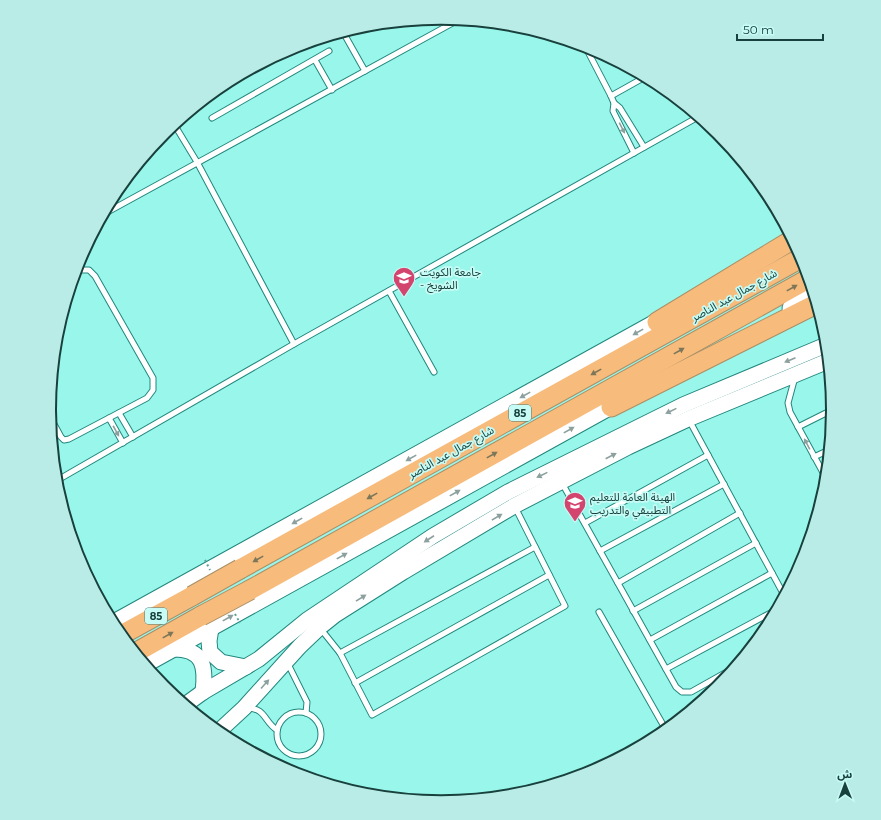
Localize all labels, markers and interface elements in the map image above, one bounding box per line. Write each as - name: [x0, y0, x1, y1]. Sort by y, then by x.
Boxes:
- scale bar: [737, 16, 823, 42]
- text: 50 m: [743, 22, 774, 37]
- one-way arrow: [618, 123, 625, 134]
- school or university icon: جامعة الكويت - الشويخ: [391, 265, 417, 298]
- place label: جامعة الكويت - الشويخ: [420, 265, 482, 293]
- street label: شارع جمال عبد الناصر: [688, 266, 780, 326]
- one-way arrow: [787, 285, 798, 292]
- one-way arrow: [632, 329, 644, 336]
- one-way arrow: [673, 348, 685, 355]
- one-way arrow: [784, 357, 796, 363]
- one-way arrow: [590, 368, 602, 375]
- one-way arrow: [519, 392, 531, 399]
- road number: 85: [509, 405, 531, 421]
- one-way arrow: [665, 408, 676, 414]
- street label: شارع جمال عبد الناصر: [405, 423, 497, 483]
- one-way arrow: [112, 425, 119, 436]
- one-way arrow: [563, 427, 575, 433]
- one-way arrow: [804, 438, 810, 449]
- one-way arrow: [486, 452, 498, 459]
- one-way arrow: [606, 453, 617, 459]
- one-way arrow: [405, 455, 417, 462]
- one-way arrow: [536, 472, 547, 478]
- one-way arrow: [450, 489, 461, 496]
- school or university icon: الهيئة العامة للتعليم التطبيقي والتدريب: [562, 490, 588, 523]
- place label: الهيئة العامة للتعليم التطبيقي والتدريب: [590, 490, 675, 520]
- one-way arrow: [366, 492, 378, 499]
- one-way arrow: [491, 513, 503, 520]
- one-way arrow: [291, 518, 303, 524]
- one-way arrow: [423, 535, 434, 543]
- one-way arrow: [336, 552, 348, 559]
- one-way arrow: [252, 556, 264, 562]
- one-way arrow: [355, 595, 367, 602]
- road number: 85: [145, 608, 167, 624]
- one-way arrow: [222, 615, 234, 622]
- one-way arrow: [162, 631, 174, 638]
- one-way arrow: [260, 680, 269, 689]
- north arrow: [825, 764, 865, 804]
- text: ش: [837, 767, 852, 781]

